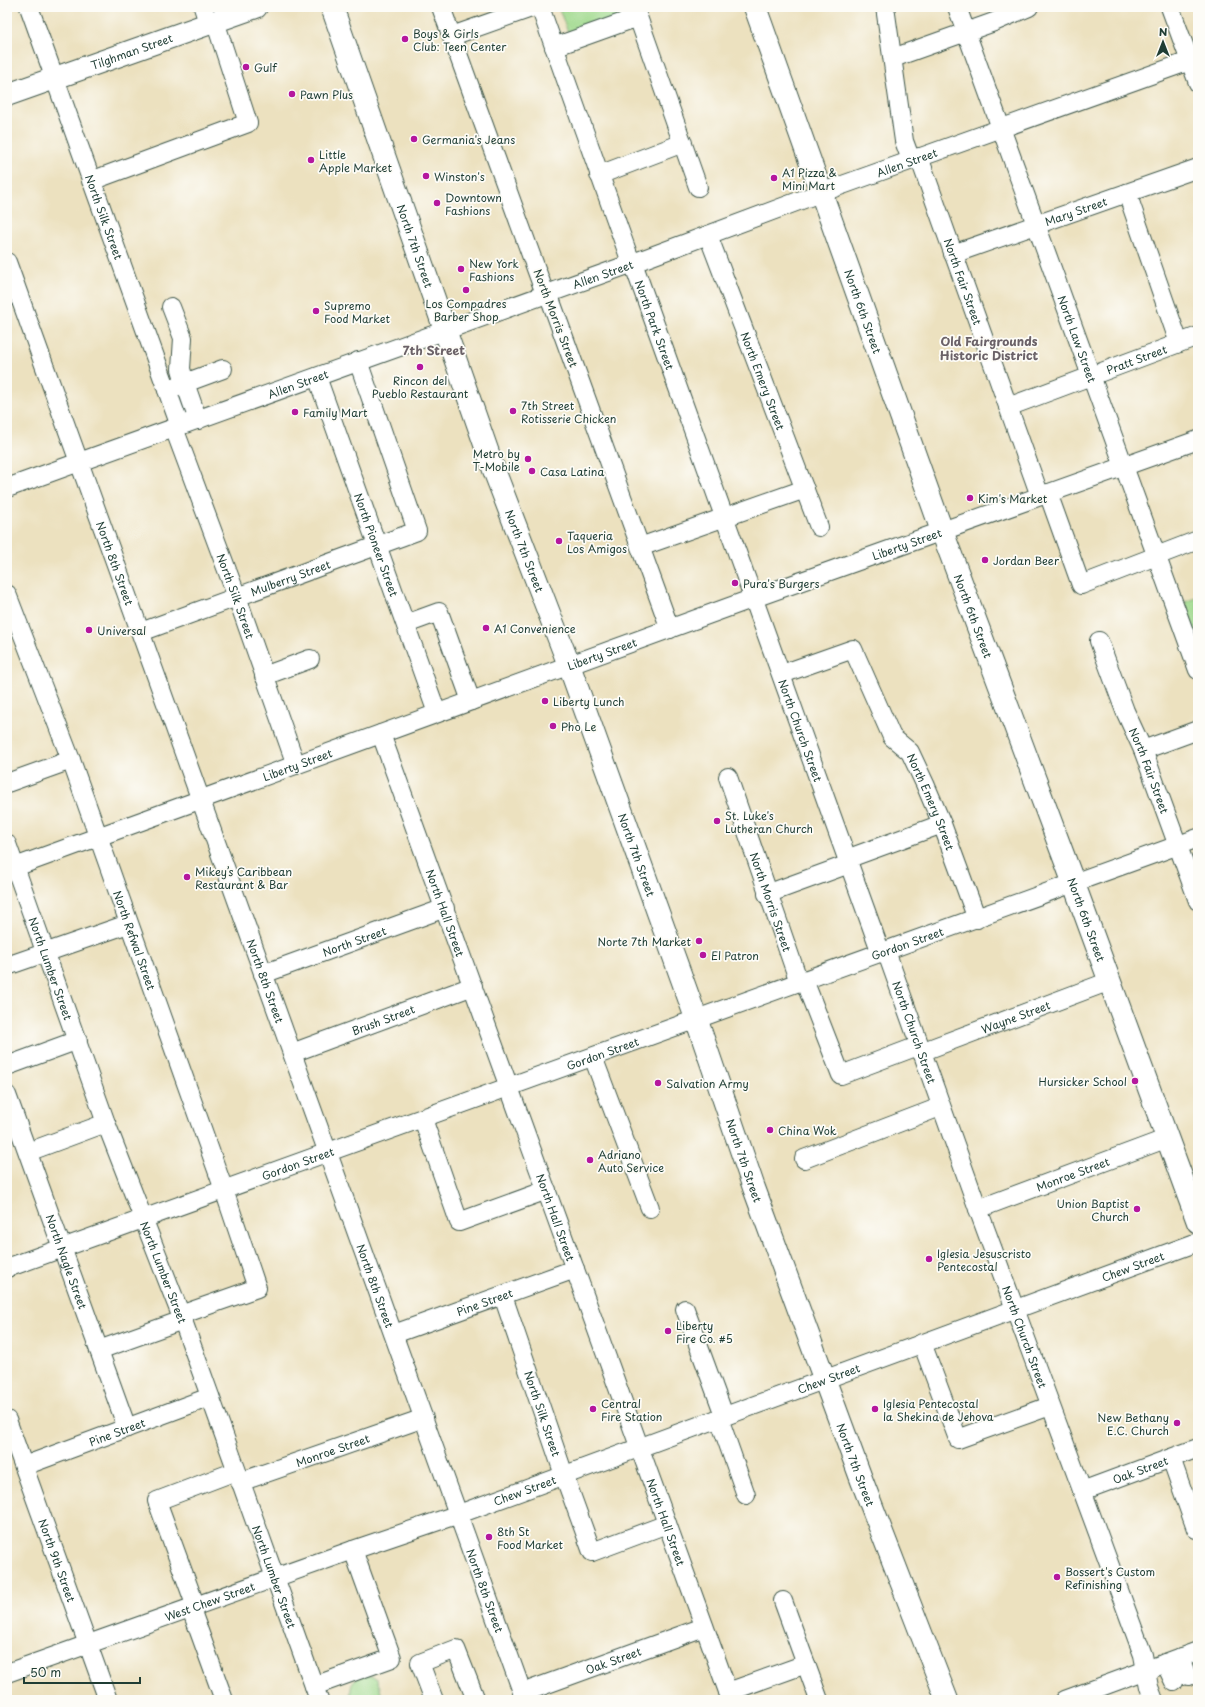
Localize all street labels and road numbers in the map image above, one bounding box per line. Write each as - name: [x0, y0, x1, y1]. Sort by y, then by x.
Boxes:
- street label: Tilghman Street: [88, 29, 175, 73]
- street label: Allen Street: [874, 143, 940, 181]
- street label: North Silk Street: [81, 172, 128, 262]
- street label: Mary Street: [1042, 192, 1109, 230]
- street label: North 7th Street: [393, 202, 438, 290]
- street label: North Fair Street: [940, 236, 987, 327]
- street label: Allen Street: [570, 255, 636, 293]
- street label: North Morris Street: [529, 266, 583, 370]
- street label: North 6th Street: [841, 267, 887, 356]
- street label: North Park Street: [631, 277, 679, 372]
- street label: North Law Street: [1054, 293, 1101, 385]
- street label: North Emery Street: [737, 329, 790, 433]
- street label: Pratt Street: [1104, 340, 1170, 378]
- street label: Allen Street: [265, 365, 331, 402]
- street label: North Pioneer Street: [351, 491, 403, 599]
- street label: North 7th Street: [501, 507, 549, 595]
- street label: North 8th Street: [93, 519, 139, 608]
- street label: Liberty Street: [869, 523, 944, 564]
- street label: North Silk Street: [213, 551, 260, 641]
- street label: Mulberry Street: [248, 555, 333, 600]
- street label: North 6th Street: [950, 572, 997, 661]
- street label: Liberty Street: [565, 633, 639, 674]
- street label: North Church Street: [775, 677, 827, 784]
- street label: North Fair Street: [1125, 725, 1174, 816]
- street label: Liberty Street: [260, 744, 335, 785]
- street label: North Emery Street: [903, 750, 960, 853]
- street label: North 7th Street: [614, 811, 660, 899]
- street label: North Morris Street: [746, 850, 796, 954]
- street label: North Hall Street: [422, 867, 470, 959]
- street label: North 6th Street: [1064, 875, 1110, 964]
- street label: North Refwal Street: [110, 888, 161, 993]
- street label: North Lumber Street: [25, 915, 77, 1023]
- street label: North Street: [320, 921, 389, 960]
- street label: Gordon Street: [869, 922, 946, 964]
- street label: North 8th Street: [243, 937, 289, 1026]
- street label: North Church Street: [889, 978, 941, 1086]
- street label: Wayne Street: [979, 996, 1053, 1037]
- street label: Brush Street: [349, 1000, 417, 1039]
- street label: Gordon Street: [564, 1032, 641, 1074]
- street label: North 7th Street: [722, 1116, 767, 1205]
- street label: Gordon Street: [259, 1142, 337, 1184]
- street label: Monroe Street: [1034, 1152, 1112, 1195]
- street label: North Hall Street: [532, 1171, 580, 1264]
- street label: North Nagle Street: [42, 1212, 92, 1312]
- street label: North Lumber Street: [137, 1219, 192, 1326]
- street label: North 8th Street: [353, 1241, 399, 1330]
- street label: Chew Street: [1099, 1247, 1167, 1285]
- street label: North Church Street: [999, 1283, 1052, 1391]
- street label: Pine Street: [454, 1284, 515, 1319]
- street label: Chew Street: [795, 1358, 863, 1397]
- street label: North Silk Street: [521, 1368, 566, 1459]
- street label: Pine Street: [86, 1413, 147, 1450]
- street label: North 7th Street: [833, 1421, 880, 1509]
- street label: Monroe Street: [293, 1429, 372, 1470]
- street label: Oak Street: [1110, 1451, 1171, 1488]
- street label: Chew Street: [491, 1470, 559, 1509]
- street label: North Hall Street: [643, 1476, 690, 1568]
- street label: North 9th Street: [35, 1516, 81, 1605]
- street label: North Lumber Street: [248, 1523, 301, 1631]
- street label: North 8th Street: [463, 1546, 509, 1635]
- street label: West Chew Street: [162, 1577, 258, 1625]
- street label: Oak Street: [583, 1642, 644, 1678]

